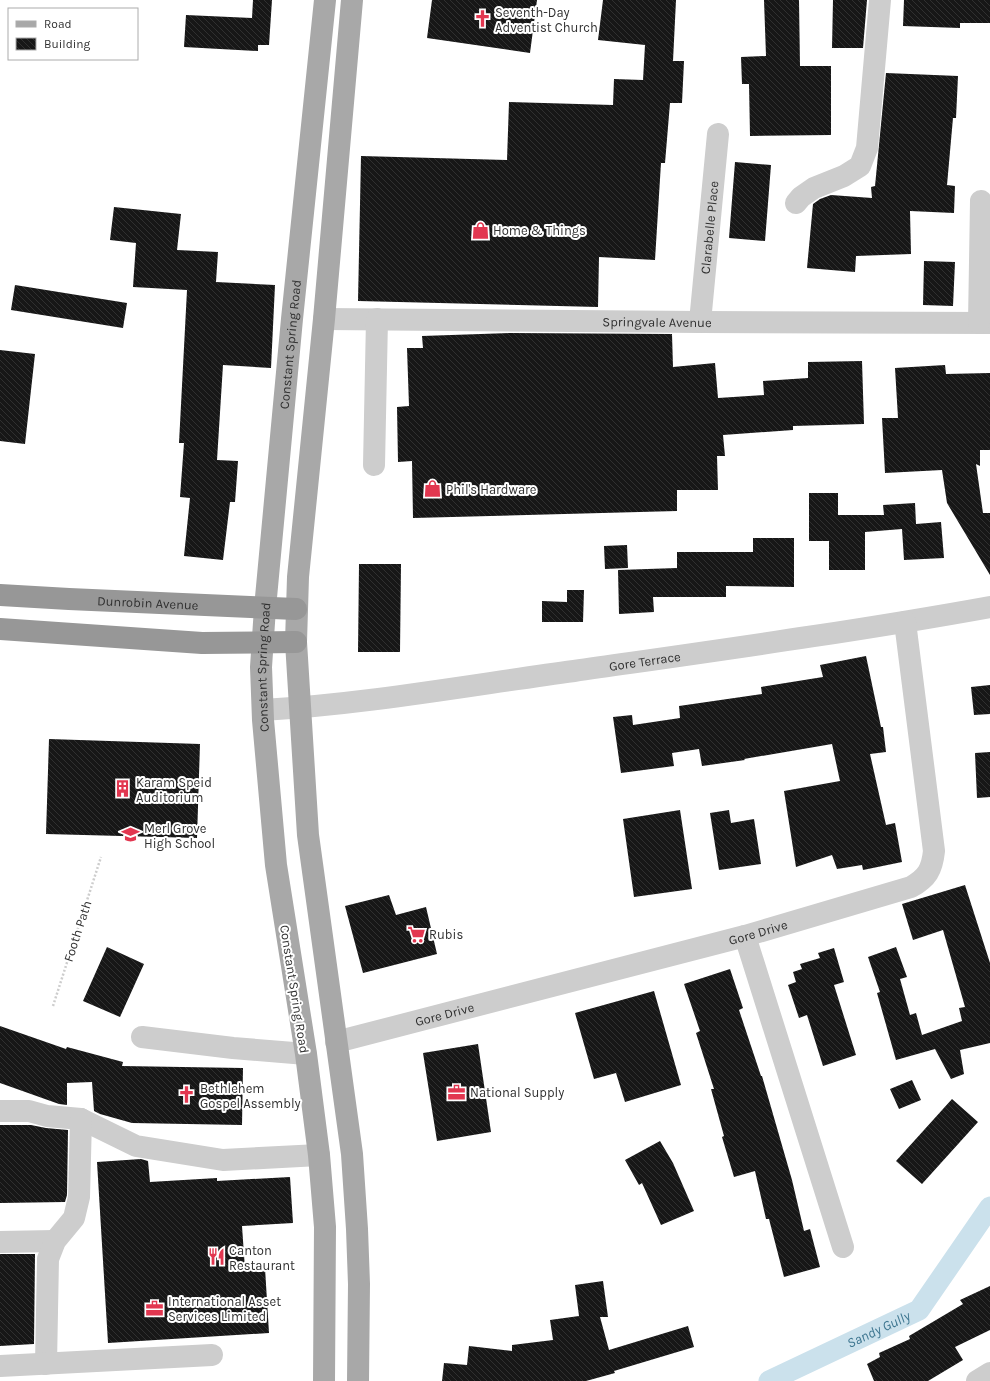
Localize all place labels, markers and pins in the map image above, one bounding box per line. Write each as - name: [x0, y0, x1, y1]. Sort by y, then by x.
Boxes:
- place label: Seventh-Day Adventist Church: [495, 5, 598, 35]
- church icon: Seventh-Day Adventist Church: [472, 9, 492, 29]
- shop icon: Home & Things: [470, 220, 490, 240]
- place label: Home & Things: [493, 223, 586, 238]
- shop icon: Phil's Hardware: [423, 479, 443, 499]
- place label: Phil's Hardware: [446, 482, 537, 497]
- place label: Karam Speid Auditorium: [136, 775, 212, 805]
- building icon: Karam Speid Auditorium: [113, 779, 133, 799]
- place label: Merl Grove High School: [144, 821, 215, 851]
- school or university icon: Merl Grove High School: [121, 825, 141, 845]
- supermarket icon: Rubis: [406, 924, 426, 944]
- place label: Rubis: [429, 927, 463, 942]
- place label: Bethlehem Gospel Assembly: [200, 1081, 301, 1111]
- office icon: National Supply: [447, 1082, 467, 1102]
- church icon: Bethlehem Gospel Assembly: [177, 1085, 197, 1105]
- place label: National Supply: [470, 1085, 564, 1100]
- place label: Canton Restaurant: [229, 1243, 295, 1273]
- restaurant icon: Canton Restaurant: [206, 1247, 226, 1267]
- place label: International Asset Services Limited: [168, 1294, 281, 1324]
- office icon: International Asset Services Limited: [145, 1298, 165, 1318]

